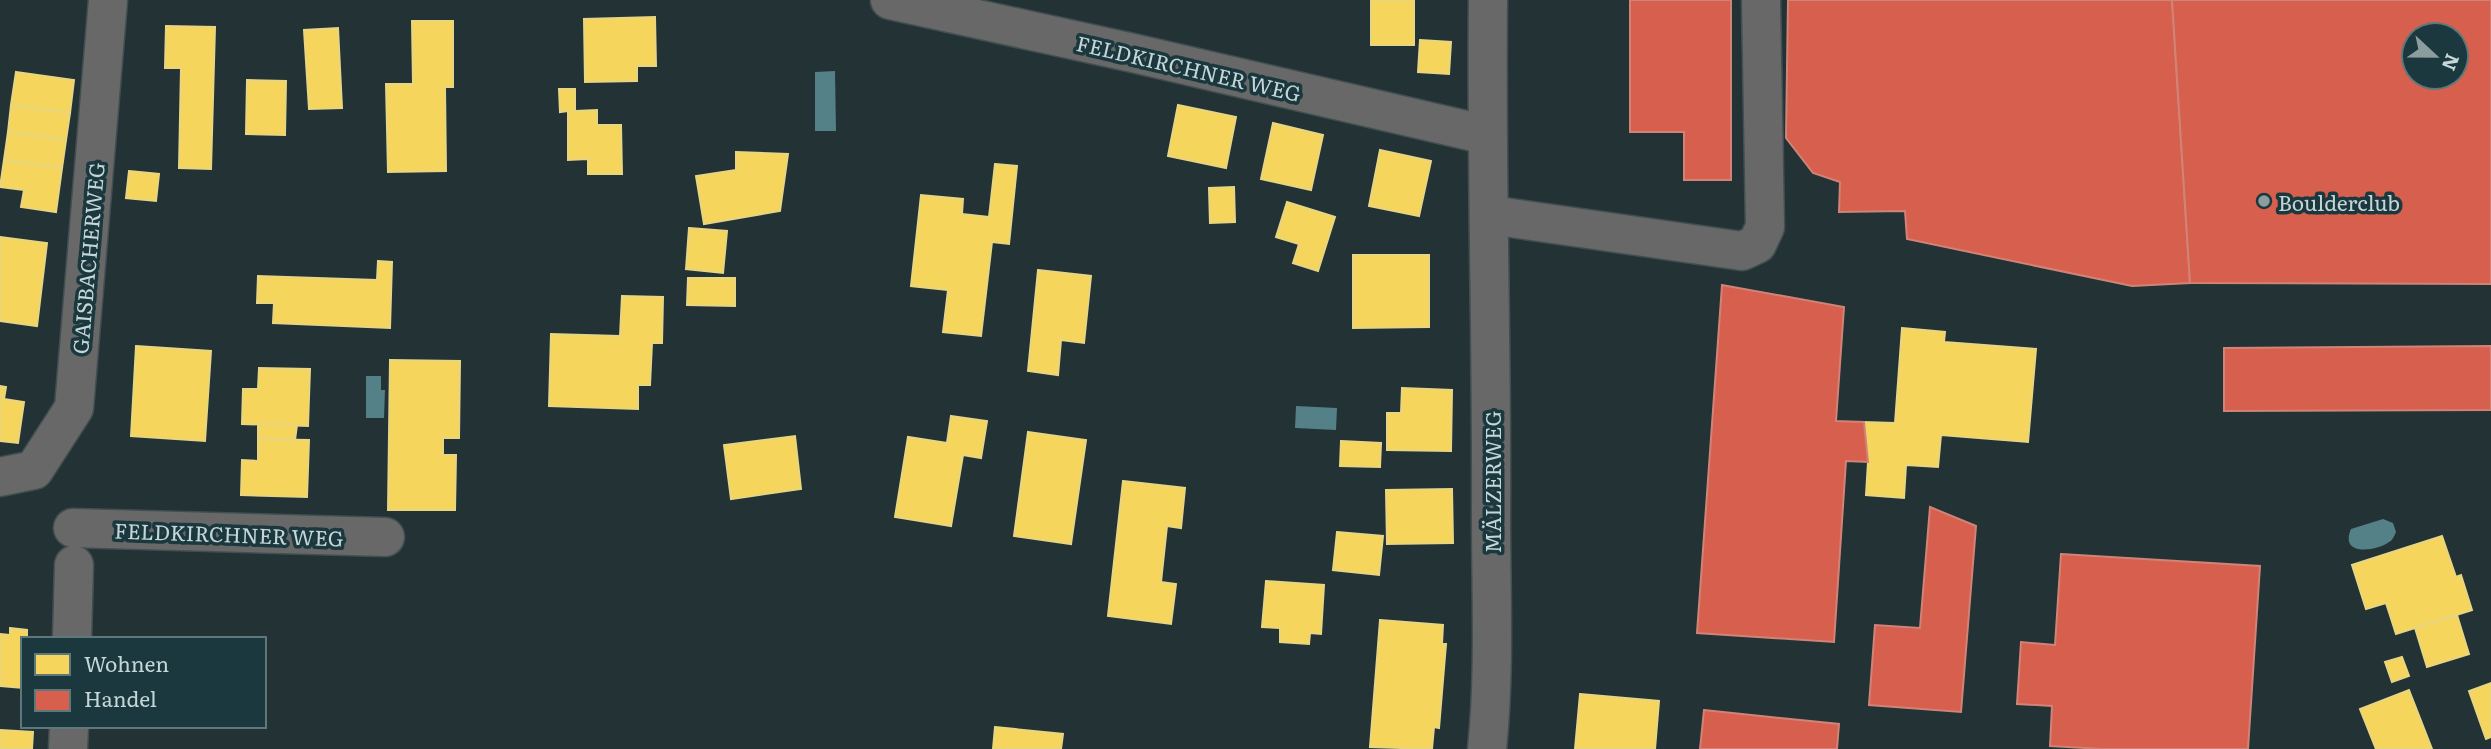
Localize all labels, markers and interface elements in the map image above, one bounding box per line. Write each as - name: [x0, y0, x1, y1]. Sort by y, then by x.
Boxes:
- north arrow: [2400, 21, 2470, 91]
- street label: FELDKIRCHNER WEG: [1074, 26, 1304, 108]
- text: N: [2436, 50, 2468, 75]
- street label: GAISBACHERWEG: [63, 161, 111, 355]
- place label: Boulderclub: [2278, 186, 2400, 217]
- marker: Boulderclub: [2256, 193, 2272, 209]
- street label: MÄLZERWEG: [1476, 411, 1507, 553]
- street label: FELDKIRCHNER WEG: [114, 514, 344, 553]
- legend: [21, 637, 266, 728]
- text: Wohnen: [84, 647, 169, 678]
- text: Handel: [84, 682, 157, 713]

